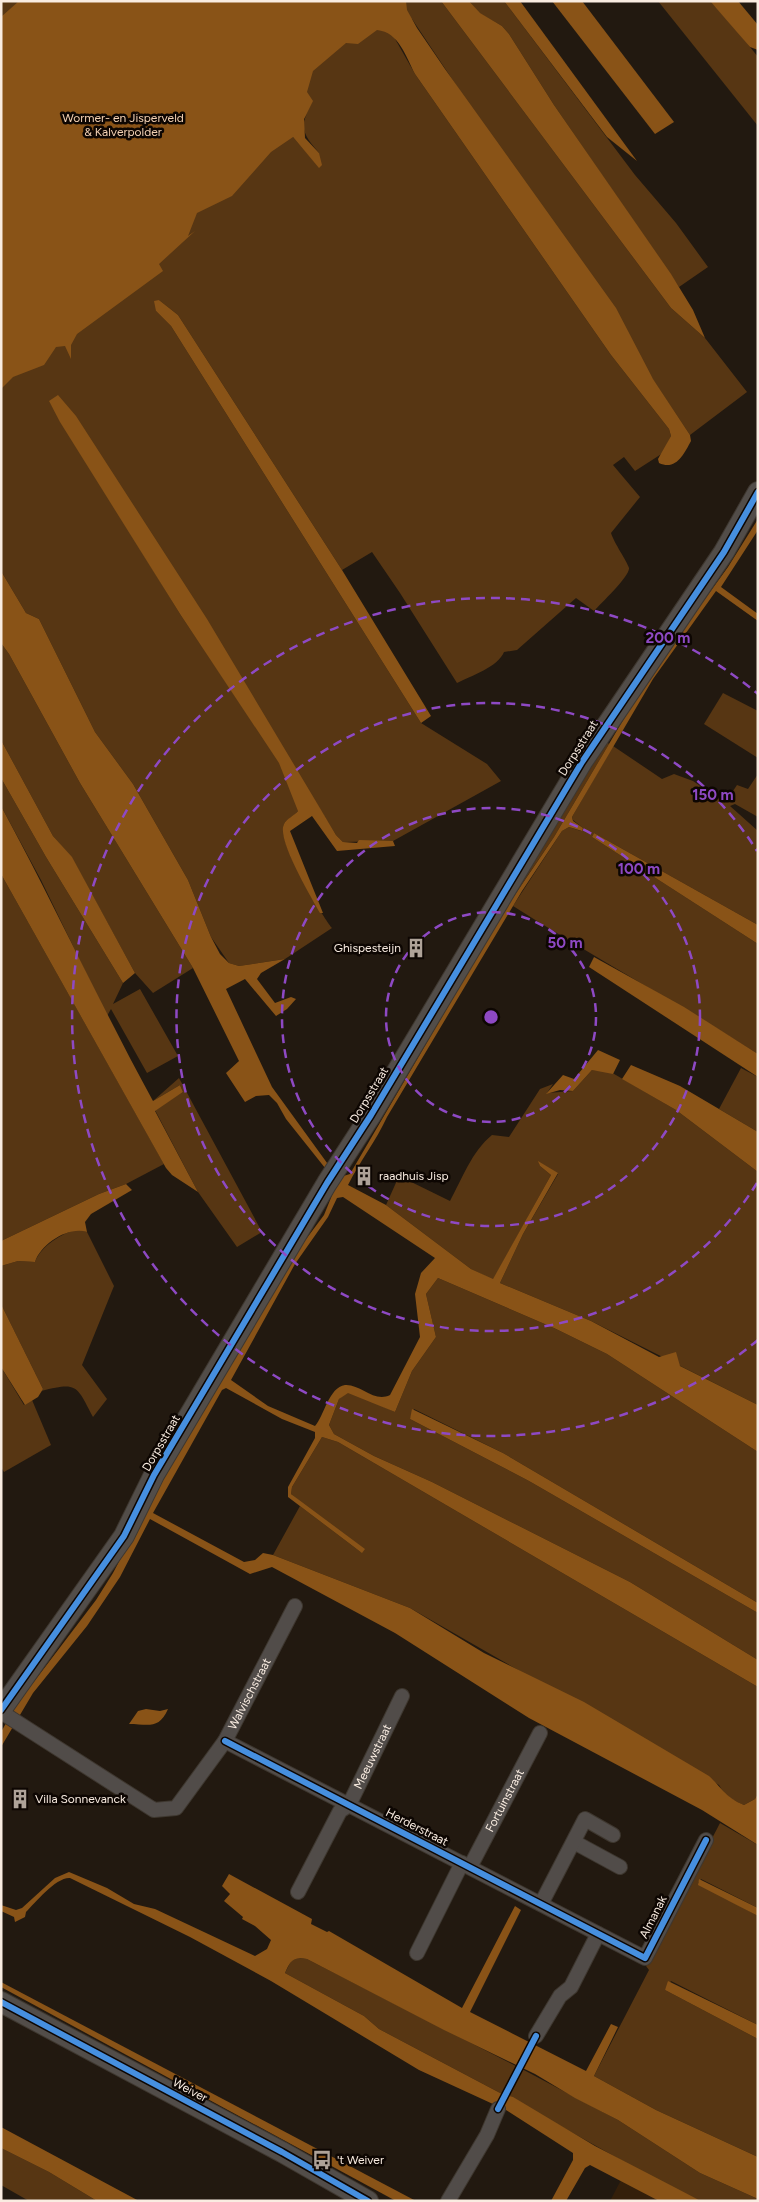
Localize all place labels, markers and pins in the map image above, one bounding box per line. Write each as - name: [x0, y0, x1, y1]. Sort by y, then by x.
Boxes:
- building icon: Ghispesteijn: [405, 937, 427, 959]
- place label: Ghispesteijn: [334, 941, 401, 955]
- centre of rings: [482, 1008, 500, 1026]
- building icon: raadhuis Jisp: [353, 1165, 375, 1187]
- place label: raadhuis Jisp: [379, 1169, 449, 1183]
- building icon: Villa Sonnevanck: [9, 1788, 31, 1810]
- place label: Villa Sonnevanck: [35, 1792, 126, 1806]
- bus stop icon: 't Weiver: [311, 2149, 333, 2171]
- place label: 't Weiver: [337, 2153, 384, 2167]

